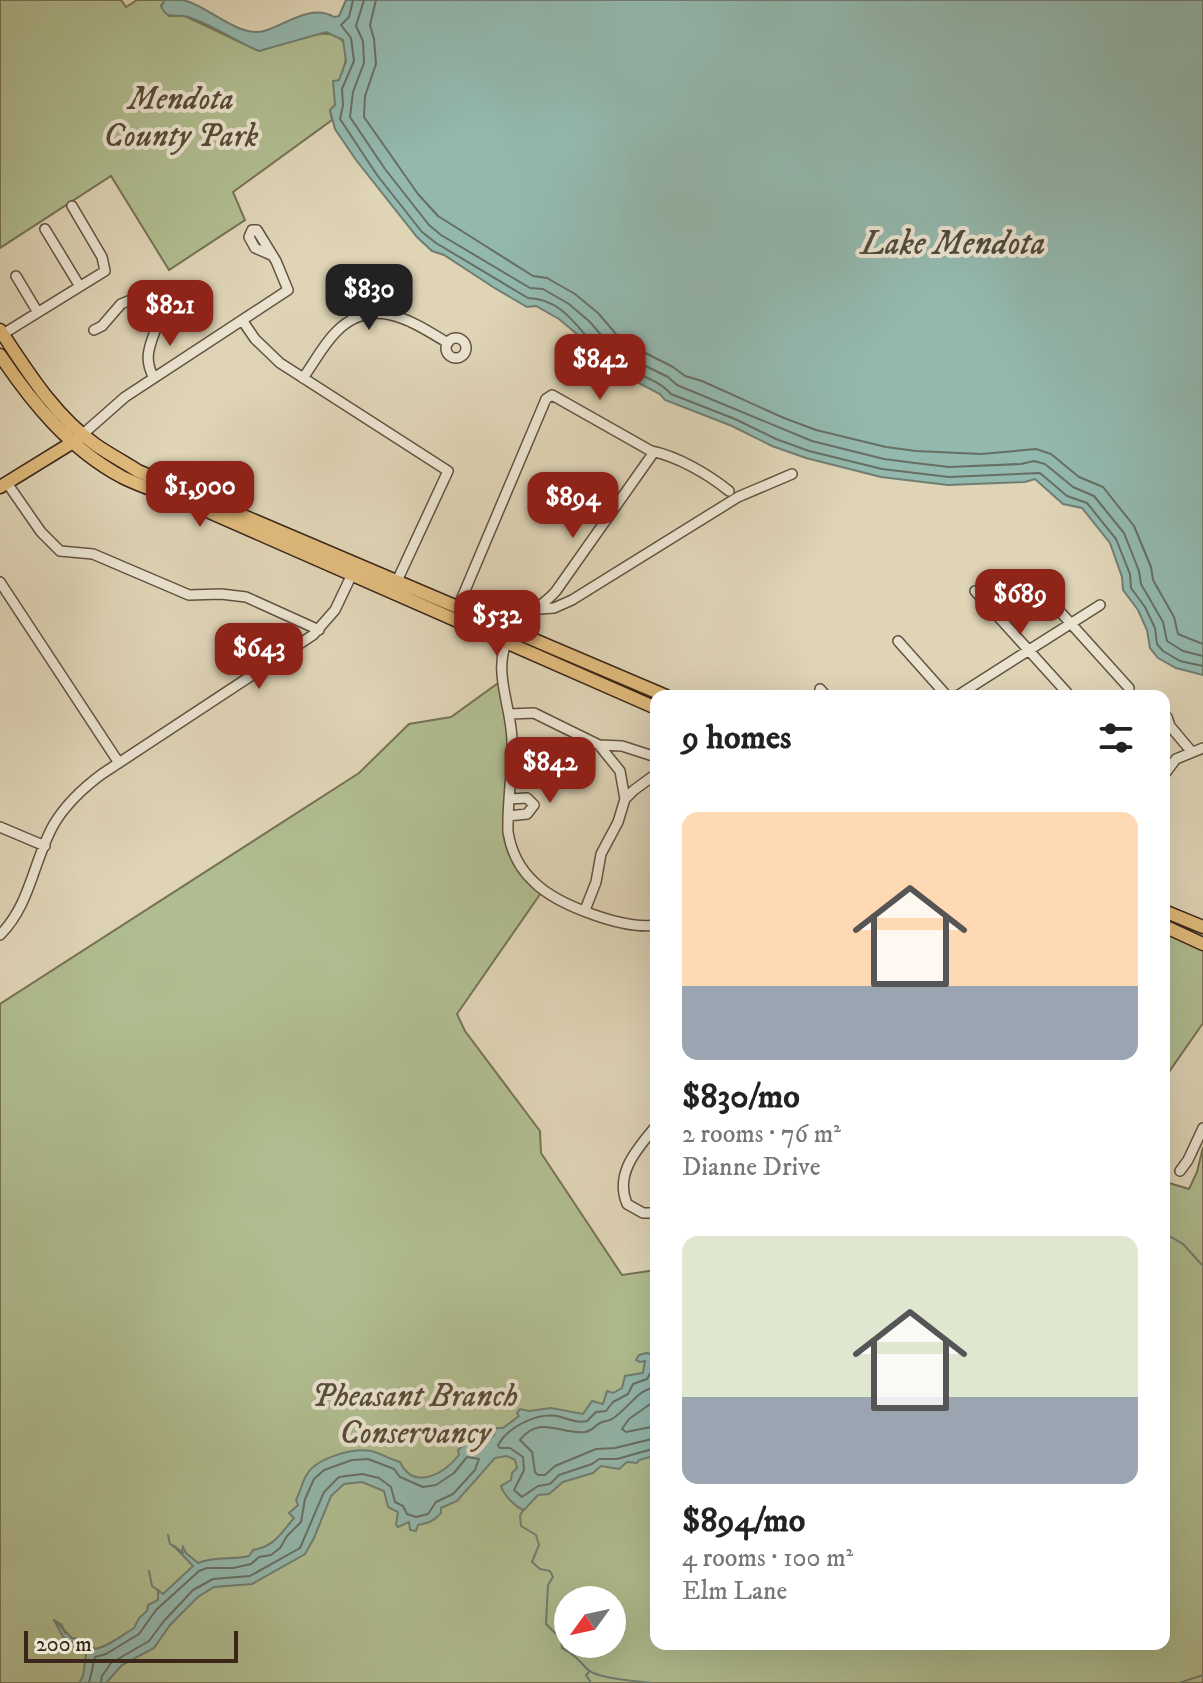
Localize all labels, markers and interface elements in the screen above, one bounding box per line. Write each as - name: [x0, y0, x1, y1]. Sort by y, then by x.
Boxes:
- park label: Mendota County Park: [104, 80, 259, 157]
- water label: Lake Mendota: [859, 223, 1045, 265]
- pin: $830: [322, 264, 416, 332]
- text: $830: [344, 273, 394, 306]
- pin: $821: [123, 280, 217, 348]
- text: $821: [145, 289, 195, 322]
- pin: $842: [553, 334, 647, 402]
- text: $842: [573, 343, 627, 376]
- pin: $1,900: [135, 461, 265, 529]
- text: $1,900: [164, 470, 236, 503]
- pin: $894: [526, 472, 620, 540]
- text: $894: [545, 481, 601, 514]
- pin: $689: [973, 569, 1067, 637]
- text: $689: [993, 578, 1047, 611]
- pin: $532: [450, 590, 544, 658]
- text: $532: [472, 599, 522, 632]
- pin: $643: [212, 623, 306, 691]
- text: $643: [233, 632, 285, 665]
- icon: filters: [1094, 716, 1138, 760]
- text: 9 homes: [682, 717, 791, 759]
- pin: $842: [503, 737, 597, 805]
- text: $842: [523, 746, 577, 779]
- icon: home: [838, 864, 982, 1008]
- text: $830/mo: [682, 1076, 800, 1118]
- text: 2 rooms · 76 m²: [682, 1118, 841, 1151]
- text: Dianne Drive: [682, 1151, 820, 1184]
- icon: home: [838, 1288, 982, 1432]
- park label: Pheasant Branch Conservancy: [312, 1377, 518, 1454]
- text: $894/mo: [682, 1500, 805, 1542]
- text: 4 rooms · 100 m²: [682, 1542, 853, 1575]
- text: Elm Lane: [682, 1575, 787, 1608]
- north arrow: [554, 1586, 626, 1658]
- map controls: [554, 1586, 626, 1658]
- scale bar: [24, 1627, 238, 1663]
- text: 200 m: [36, 1631, 92, 1658]

